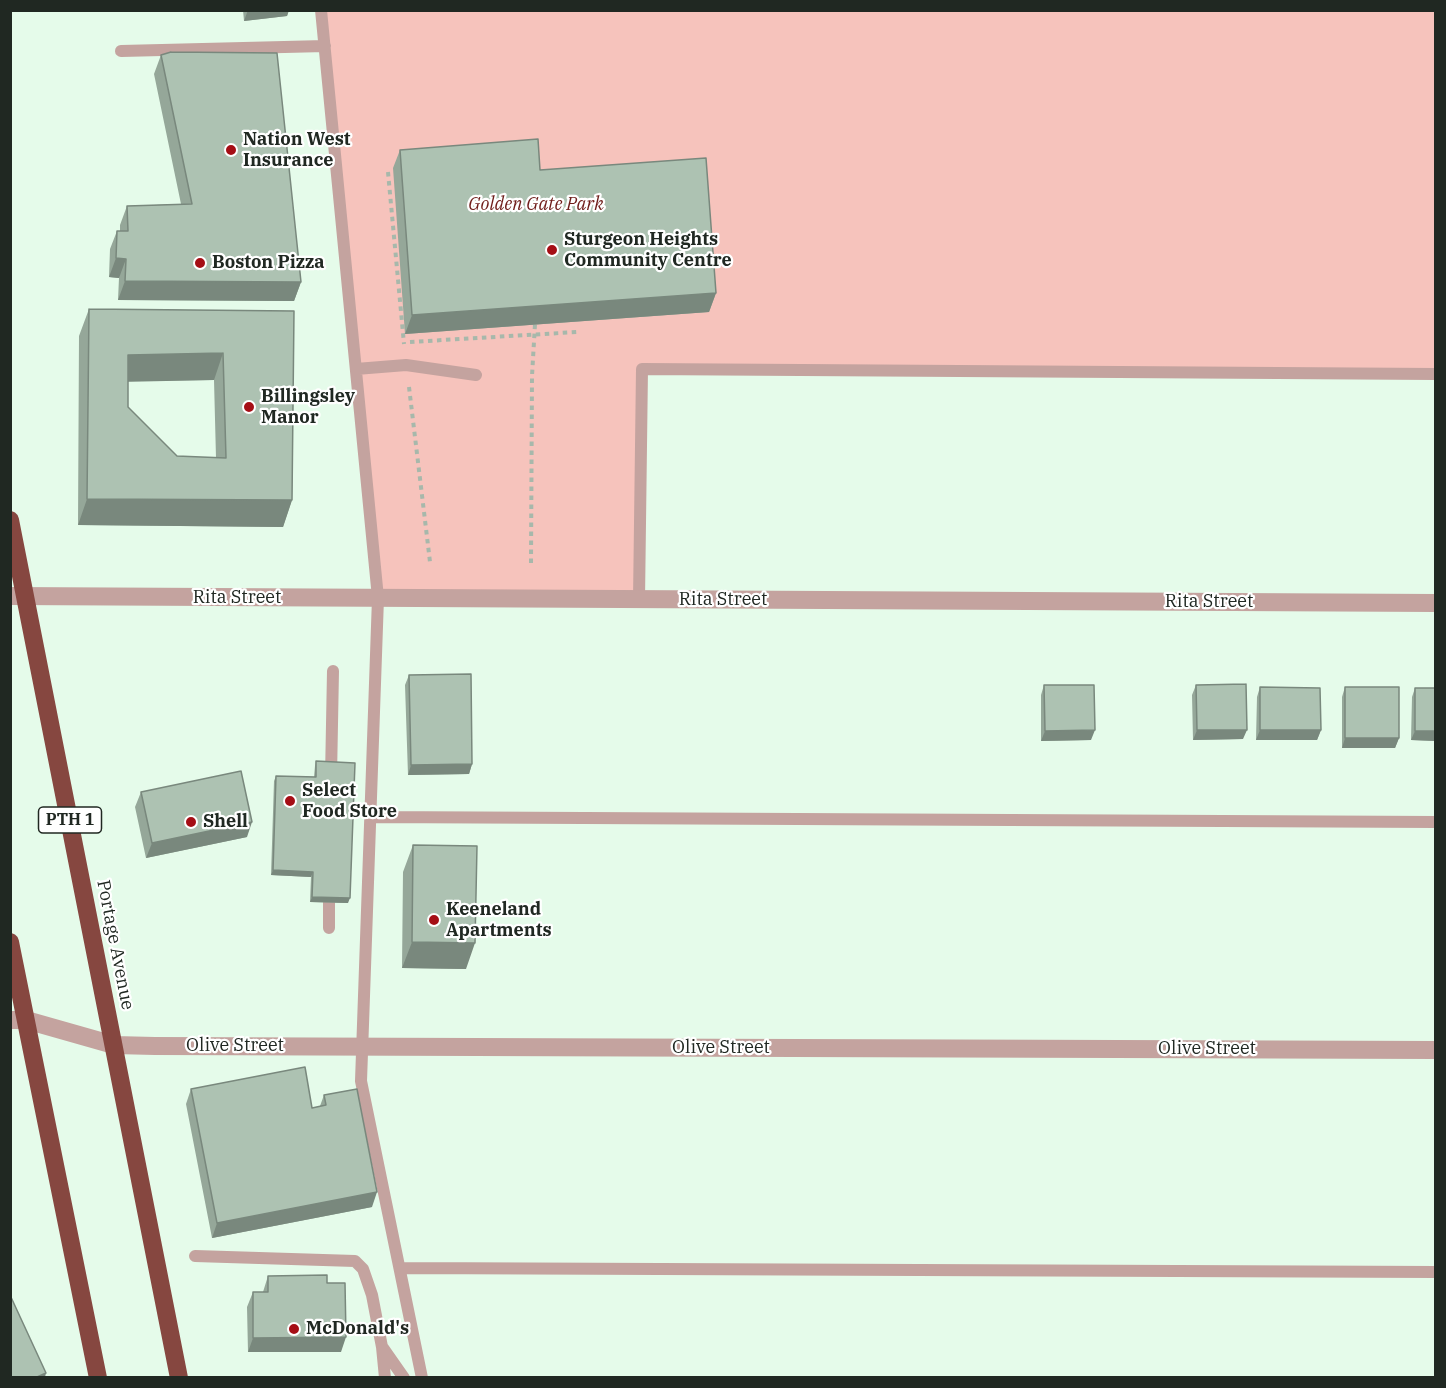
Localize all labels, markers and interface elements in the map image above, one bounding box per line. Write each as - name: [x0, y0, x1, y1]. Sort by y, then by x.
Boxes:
- place label: Nation West Insurance: [243, 129, 350, 172]
- marker: Nation West Insurance: [224, 143, 238, 157]
- park label: Golden Gate Park: [468, 194, 604, 216]
- place label: Sturgeon Heights Community Centre: [564, 229, 732, 272]
- marker: Sturgeon Heights Community Centre: [545, 243, 559, 257]
- place label: Boston Pizza: [212, 252, 325, 274]
- marker: Boston Pizza: [193, 256, 207, 270]
- place label: Billingsley Manor: [261, 386, 355, 428]
- marker: Billingsley Manor: [242, 400, 256, 414]
- street label: Rita Street: [193, 587, 281, 609]
- street label: Rita Street: [679, 589, 767, 611]
- street label: Rita Street: [1165, 591, 1253, 613]
- place label: Select Food Store: [302, 780, 397, 822]
- marker: Select Food Store: [283, 794, 297, 808]
- road number: PTH 1: [38, 807, 101, 833]
- place label: Shell: [203, 811, 248, 833]
- marker: Shell: [184, 815, 198, 829]
- street label: Portage Avenue: [92, 878, 138, 1012]
- place label: Keeneland Apartments: [446, 899, 552, 942]
- marker: Keeneland Apartments: [427, 913, 441, 927]
- street label: Olive Street: [186, 1035, 284, 1057]
- street label: Olive Street: [672, 1037, 770, 1059]
- street label: Olive Street: [1158, 1038, 1256, 1060]
- place label: McDonald's: [306, 1318, 409, 1340]
- marker: McDonald's: [287, 1322, 301, 1336]

